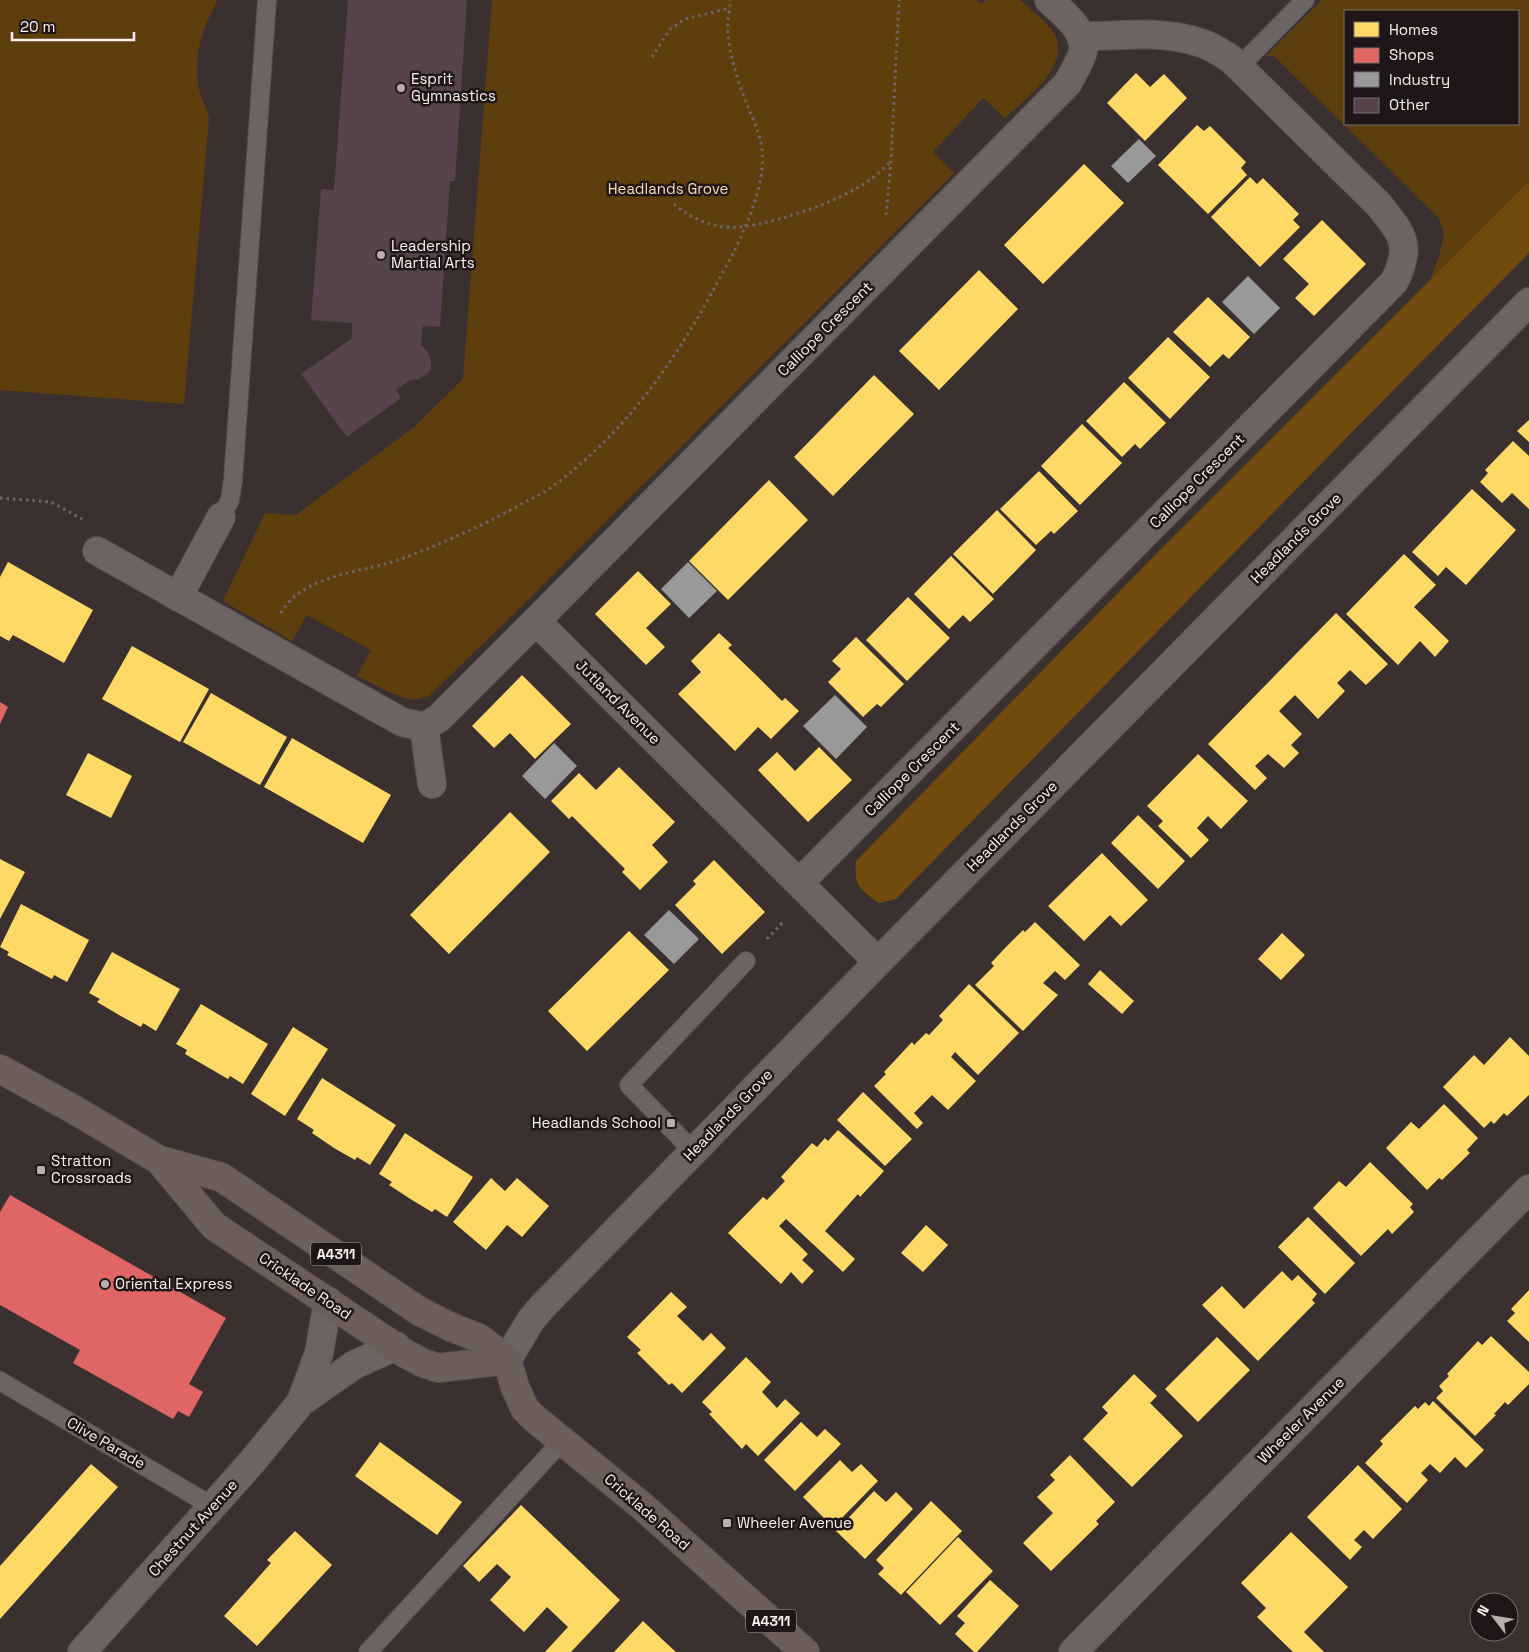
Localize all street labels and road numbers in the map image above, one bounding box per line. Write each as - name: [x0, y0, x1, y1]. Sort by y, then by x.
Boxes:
- street label: Calliope Crescent: [773, 277, 876, 380]
- street label: Calliope Crescent: [1145, 429, 1248, 532]
- street label: Headlands Grove: [1246, 488, 1345, 587]
- street label: Jutland Avenue: [572, 655, 665, 748]
- street label: Calliope Crescent: [860, 717, 963, 820]
- street label: Headlands Grove: [962, 776, 1061, 875]
- street label: Headlands Grove: [679, 1065, 776, 1165]
- road number: A4311: [311, 1242, 361, 1266]
- street label: Cricklade Road: [255, 1248, 355, 1323]
- street label: Wheeler Avenue: [1253, 1372, 1348, 1467]
- street label: Clive Parade: [64, 1413, 149, 1473]
- street label: Cricklade Road: [601, 1469, 694, 1554]
- street label: Chestnut Avenue: [144, 1475, 241, 1580]
- road number: A4311: [746, 1610, 796, 1632]

